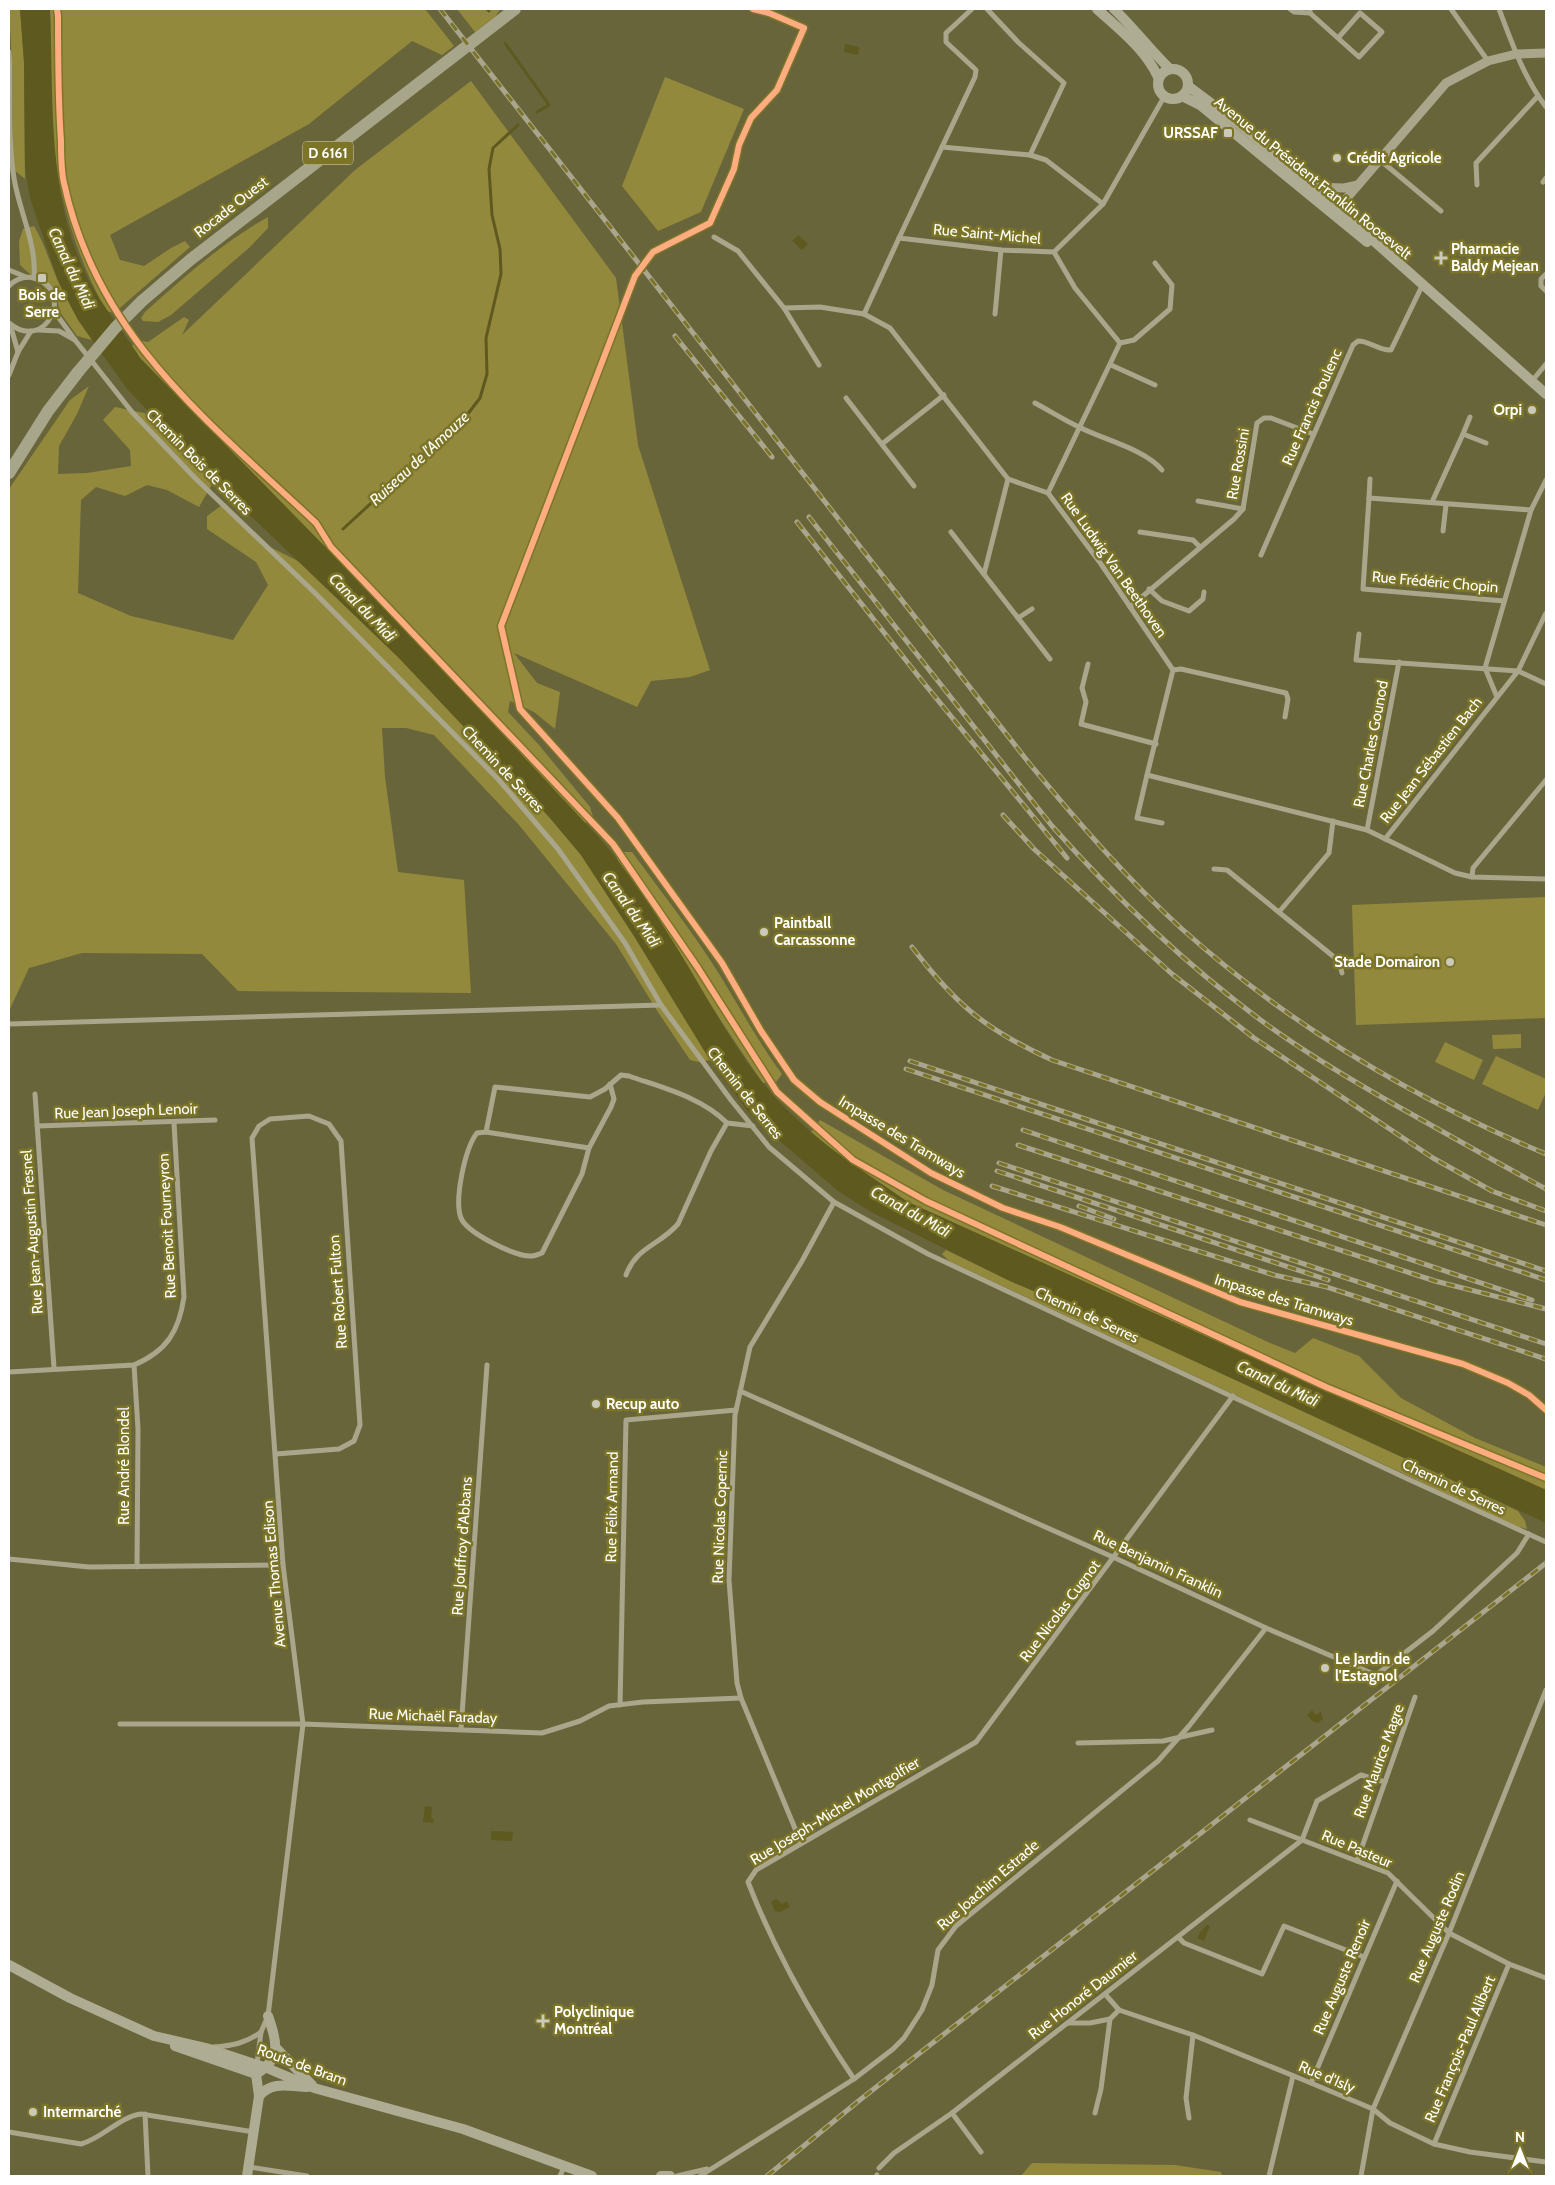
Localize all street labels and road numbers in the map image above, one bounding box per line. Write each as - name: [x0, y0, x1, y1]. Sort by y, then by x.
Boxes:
- street label: Avenue du Président Franklin Roosevelt: [1211, 93, 1415, 263]
- road number: D 6161: [303, 142, 353, 164]
- street label: Rocade Ouest: [191, 173, 271, 241]
- street label: Rue Saint-Michel: [932, 220, 1042, 248]
- street label: Rue Francis Poulenc: [1278, 346, 1346, 468]
- street label: Chemin Bois de Serres: [142, 405, 256, 519]
- street label: Rue Rossini: [1223, 427, 1253, 501]
- street label: Rue Ludwig Van Beethoven: [1057, 489, 1171, 641]
- street label: Rue Frédéric Chopin: [1371, 568, 1499, 596]
- street label: Rue Charles Gounod: [1350, 679, 1392, 809]
- street label: Rue Jean Sébastien Bach: [1376, 693, 1486, 827]
- street label: Chemin de Serres: [458, 722, 548, 816]
- street label: Chemin de Serres: [703, 1043, 787, 1143]
- street label: Impasse des Tramways: [835, 1092, 969, 1182]
- street label: Rue Jean Joseph Lenoir: [54, 1099, 198, 1122]
- street label: Rue Jean-Augustin Fresnel: [17, 1149, 47, 1315]
- street label: Rue Benoit Fourneyron: [154, 1153, 180, 1299]
- street label: Rue Robert Fulton: [325, 1234, 351, 1350]
- street label: Impasse des Tramways: [1212, 1270, 1356, 1330]
- street label: Chemin de Serres: [1032, 1283, 1142, 1347]
- street label: Rue André Blondel: [115, 1407, 133, 1525]
- street label: Rue Nicolas Copernic: [709, 1450, 731, 1584]
- street label: Rue Félix Armand: [602, 1451, 622, 1563]
- street label: Chemin de Serres: [1399, 1455, 1509, 1519]
- street label: Rue Jouffroy d'Abbans: [448, 1476, 476, 1616]
- street label: Avenue Thomas Edison: [259, 1500, 289, 1648]
- street label: Rue Benjamin Franklin: [1091, 1526, 1225, 1602]
- street label: Rue Nicolas Cugnot: [1016, 1557, 1104, 1665]
- street label: Rue Maurice Magre: [1350, 1701, 1408, 1820]
- street label: Rue Michaël Faraday: [368, 1705, 498, 1727]
- street label: Rue Joseph-Michel Montgolfier: [747, 1753, 923, 1869]
- street label: Rue Pasteur: [1319, 1826, 1395, 1872]
- street label: Rue Joachim Estrade: [933, 1836, 1043, 1934]
- street label: Rue Auguste Rodin: [1405, 1869, 1469, 1985]
- street label: Rue Auguste Renoir: [1310, 1917, 1374, 2037]
- street label: Rue Honoré Daumier: [1025, 1947, 1141, 2043]
- street label: Rue François-Paul Alibert: [1421, 1973, 1499, 2125]
- street label: Route de Bram: [255, 2040, 349, 2090]
- street label: Rue d'Isly: [1296, 2057, 1358, 2097]

